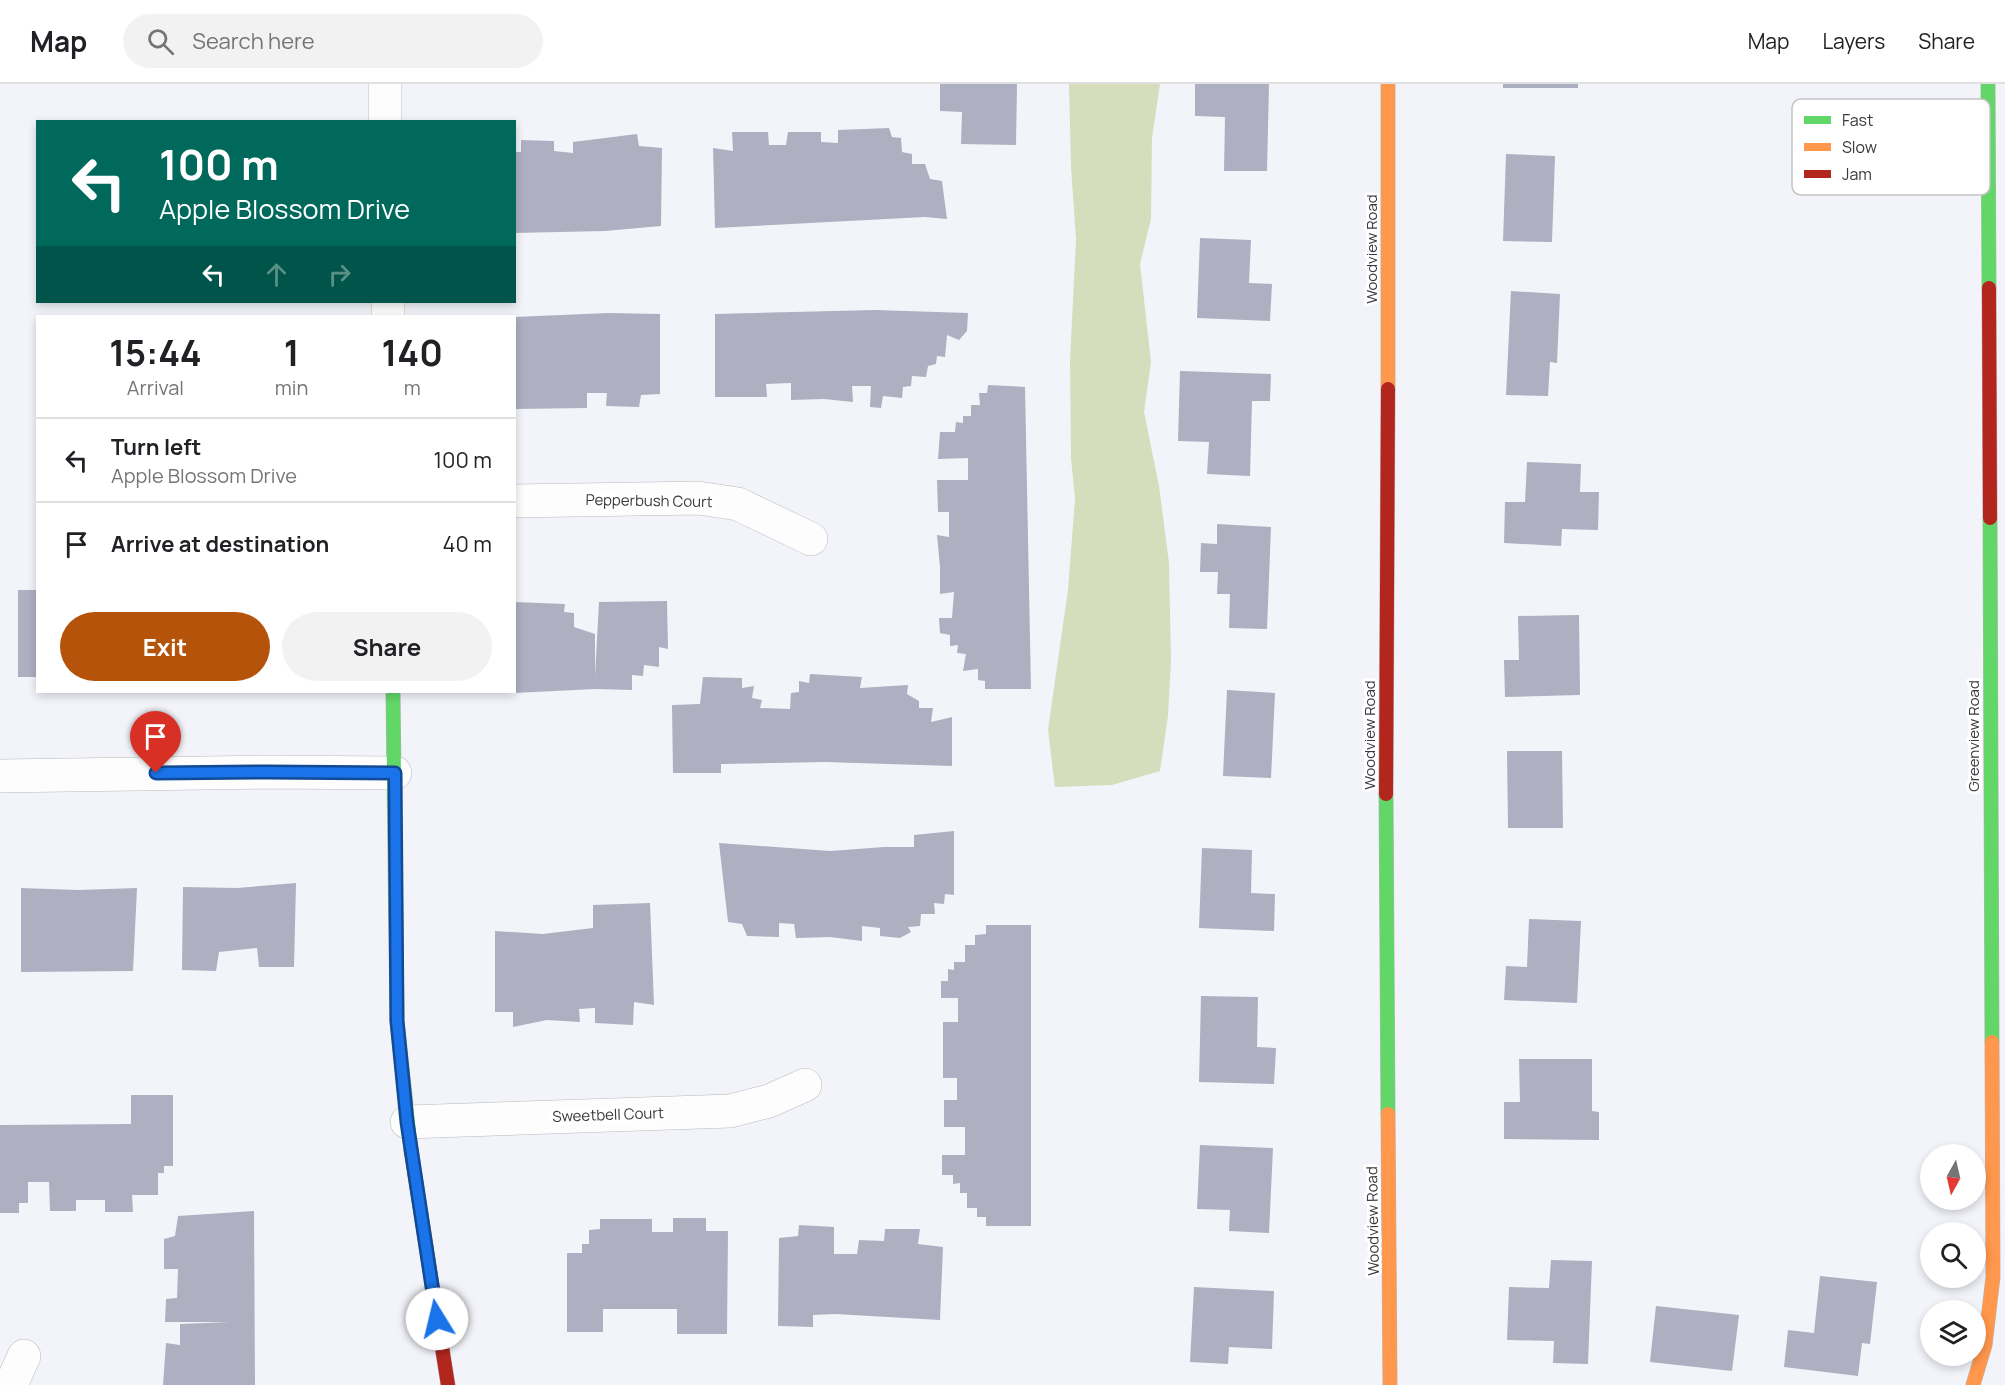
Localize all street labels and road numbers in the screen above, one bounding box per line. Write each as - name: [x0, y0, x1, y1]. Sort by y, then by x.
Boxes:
- street label: Woodview Road: [1361, 194, 1382, 304]
- street label: Pepperbush Court: [585, 489, 713, 512]
- street label: Woodview Road: [1359, 680, 1380, 790]
- street label: Greenview Road: [1963, 680, 1984, 792]
- street label: Sweetbell Court: [552, 1102, 664, 1127]
- street label: Woodview Road: [1361, 1166, 1384, 1276]

